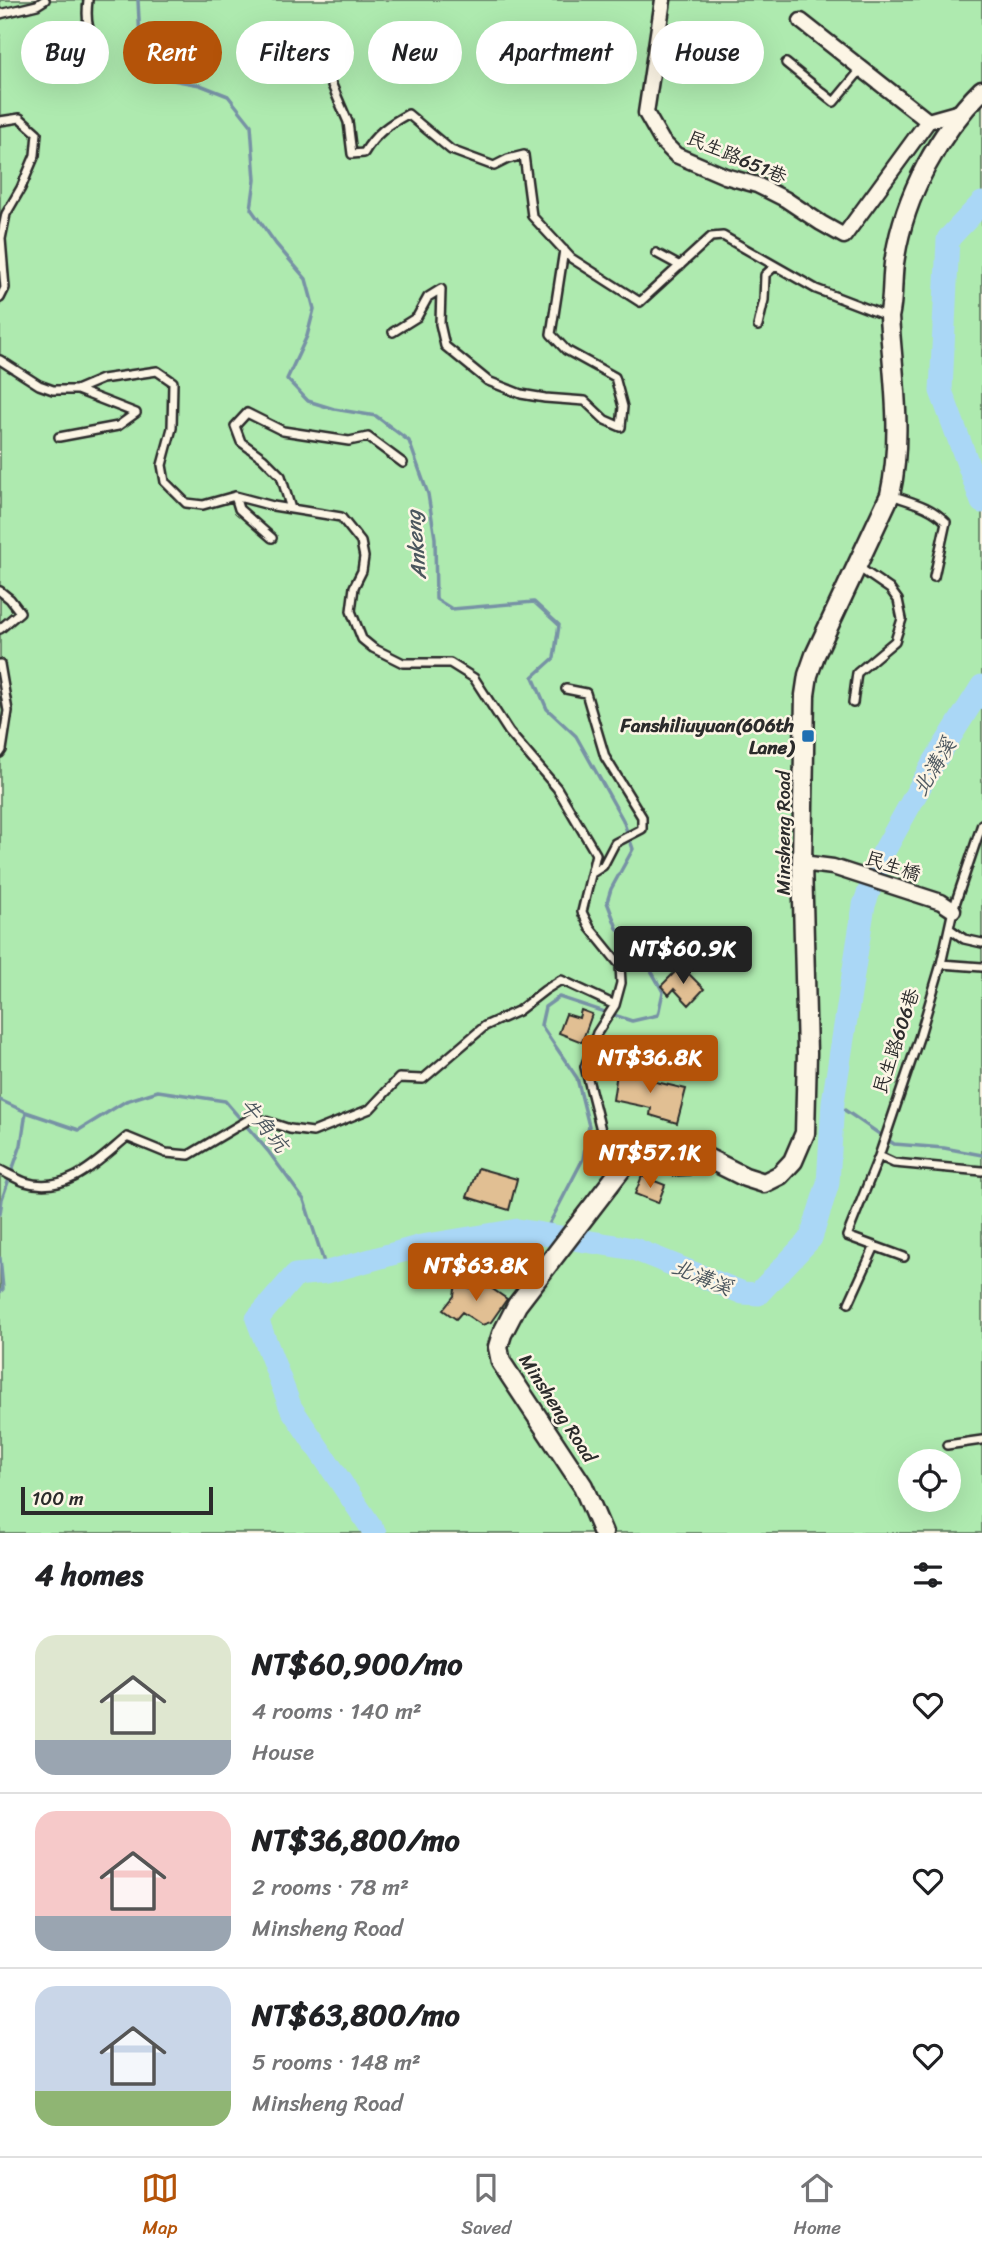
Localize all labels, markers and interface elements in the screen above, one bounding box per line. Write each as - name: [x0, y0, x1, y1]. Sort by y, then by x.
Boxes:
- chip: Buy: [21, 21, 109, 84]
- chip: Rent: [123, 21, 222, 84]
- chip: Filters: [236, 21, 354, 84]
- chip: New: [368, 21, 462, 84]
- chip: Apartment: [476, 21, 637, 84]
- chip: House: [651, 21, 764, 84]
- street label: 民生路651巷: [682, 121, 792, 193]
- water label: Ankeng: [394, 507, 438, 582]
- place label: Fanshiliuyuan(606th Lane): [620, 709, 795, 764]
- marker: Fanshiliuyuan(606th Lane): [800, 728, 816, 744]
- water label: 北溝溪: [901, 729, 967, 804]
- street label: Minsheng Road: [767, 769, 800, 895]
- street label: 民生橋: [861, 841, 925, 891]
- pin: NT$60.9K: [611, 926, 755, 986]
- text: NT$60.9K: [630, 928, 736, 969]
- street label: 民生路606巷: [863, 984, 929, 1098]
- pin: NT$36.8K: [578, 1036, 722, 1095]
- text: NT$36.8K: [598, 1037, 702, 1078]
- water label: 牛角坑: [229, 1089, 300, 1163]
- pin: NT$57.1K: [578, 1130, 722, 1190]
- text: NT$57.1K: [599, 1132, 701, 1173]
- pin: NT$63.8K: [404, 1244, 548, 1303]
- text: NT$63.8K: [424, 1245, 528, 1286]
- water label: 北溝溪: [666, 1248, 739, 1307]
- street label: Minsheng Road: [510, 1347, 607, 1471]
- map controls: [898, 1449, 961, 1512]
- button: locate: [898, 1449, 961, 1512]
- text: 100 m: [32, 1482, 84, 1515]
- scale bar: [21, 1484, 214, 1516]
- text: 4 homes: [35, 1548, 143, 1602]
- icon: filters: [909, 1556, 947, 1594]
- text: NT$60,900/mo: [252, 1637, 462, 1691]
- icon: home: [91, 1663, 175, 1747]
- icon: heart: [909, 1686, 947, 1724]
- text: 4 rooms · 140 m²: [252, 1691, 422, 1732]
- text: House: [252, 1732, 314, 1773]
- text: NT$36,800/mo: [252, 1813, 460, 1867]
- icon: home: [91, 1839, 175, 1923]
- icon: heart: [909, 1862, 947, 1900]
- text: 2 rooms · 78 m²: [252, 1867, 409, 1908]
- text: Minsheng Road: [252, 1908, 403, 1949]
- text: NT$63,800/mo: [252, 1988, 460, 2042]
- icon: home: [91, 2014, 175, 2098]
- icon: heart: [909, 2037, 947, 2075]
- text: 5 rooms · 148 m²: [252, 2042, 421, 2083]
- text: Minsheng Road: [252, 2083, 403, 2124]
- tab: Map: [141, 2169, 179, 2244]
- tab: Saved: [461, 2169, 511, 2244]
- tab: Home: [793, 2169, 841, 2244]

